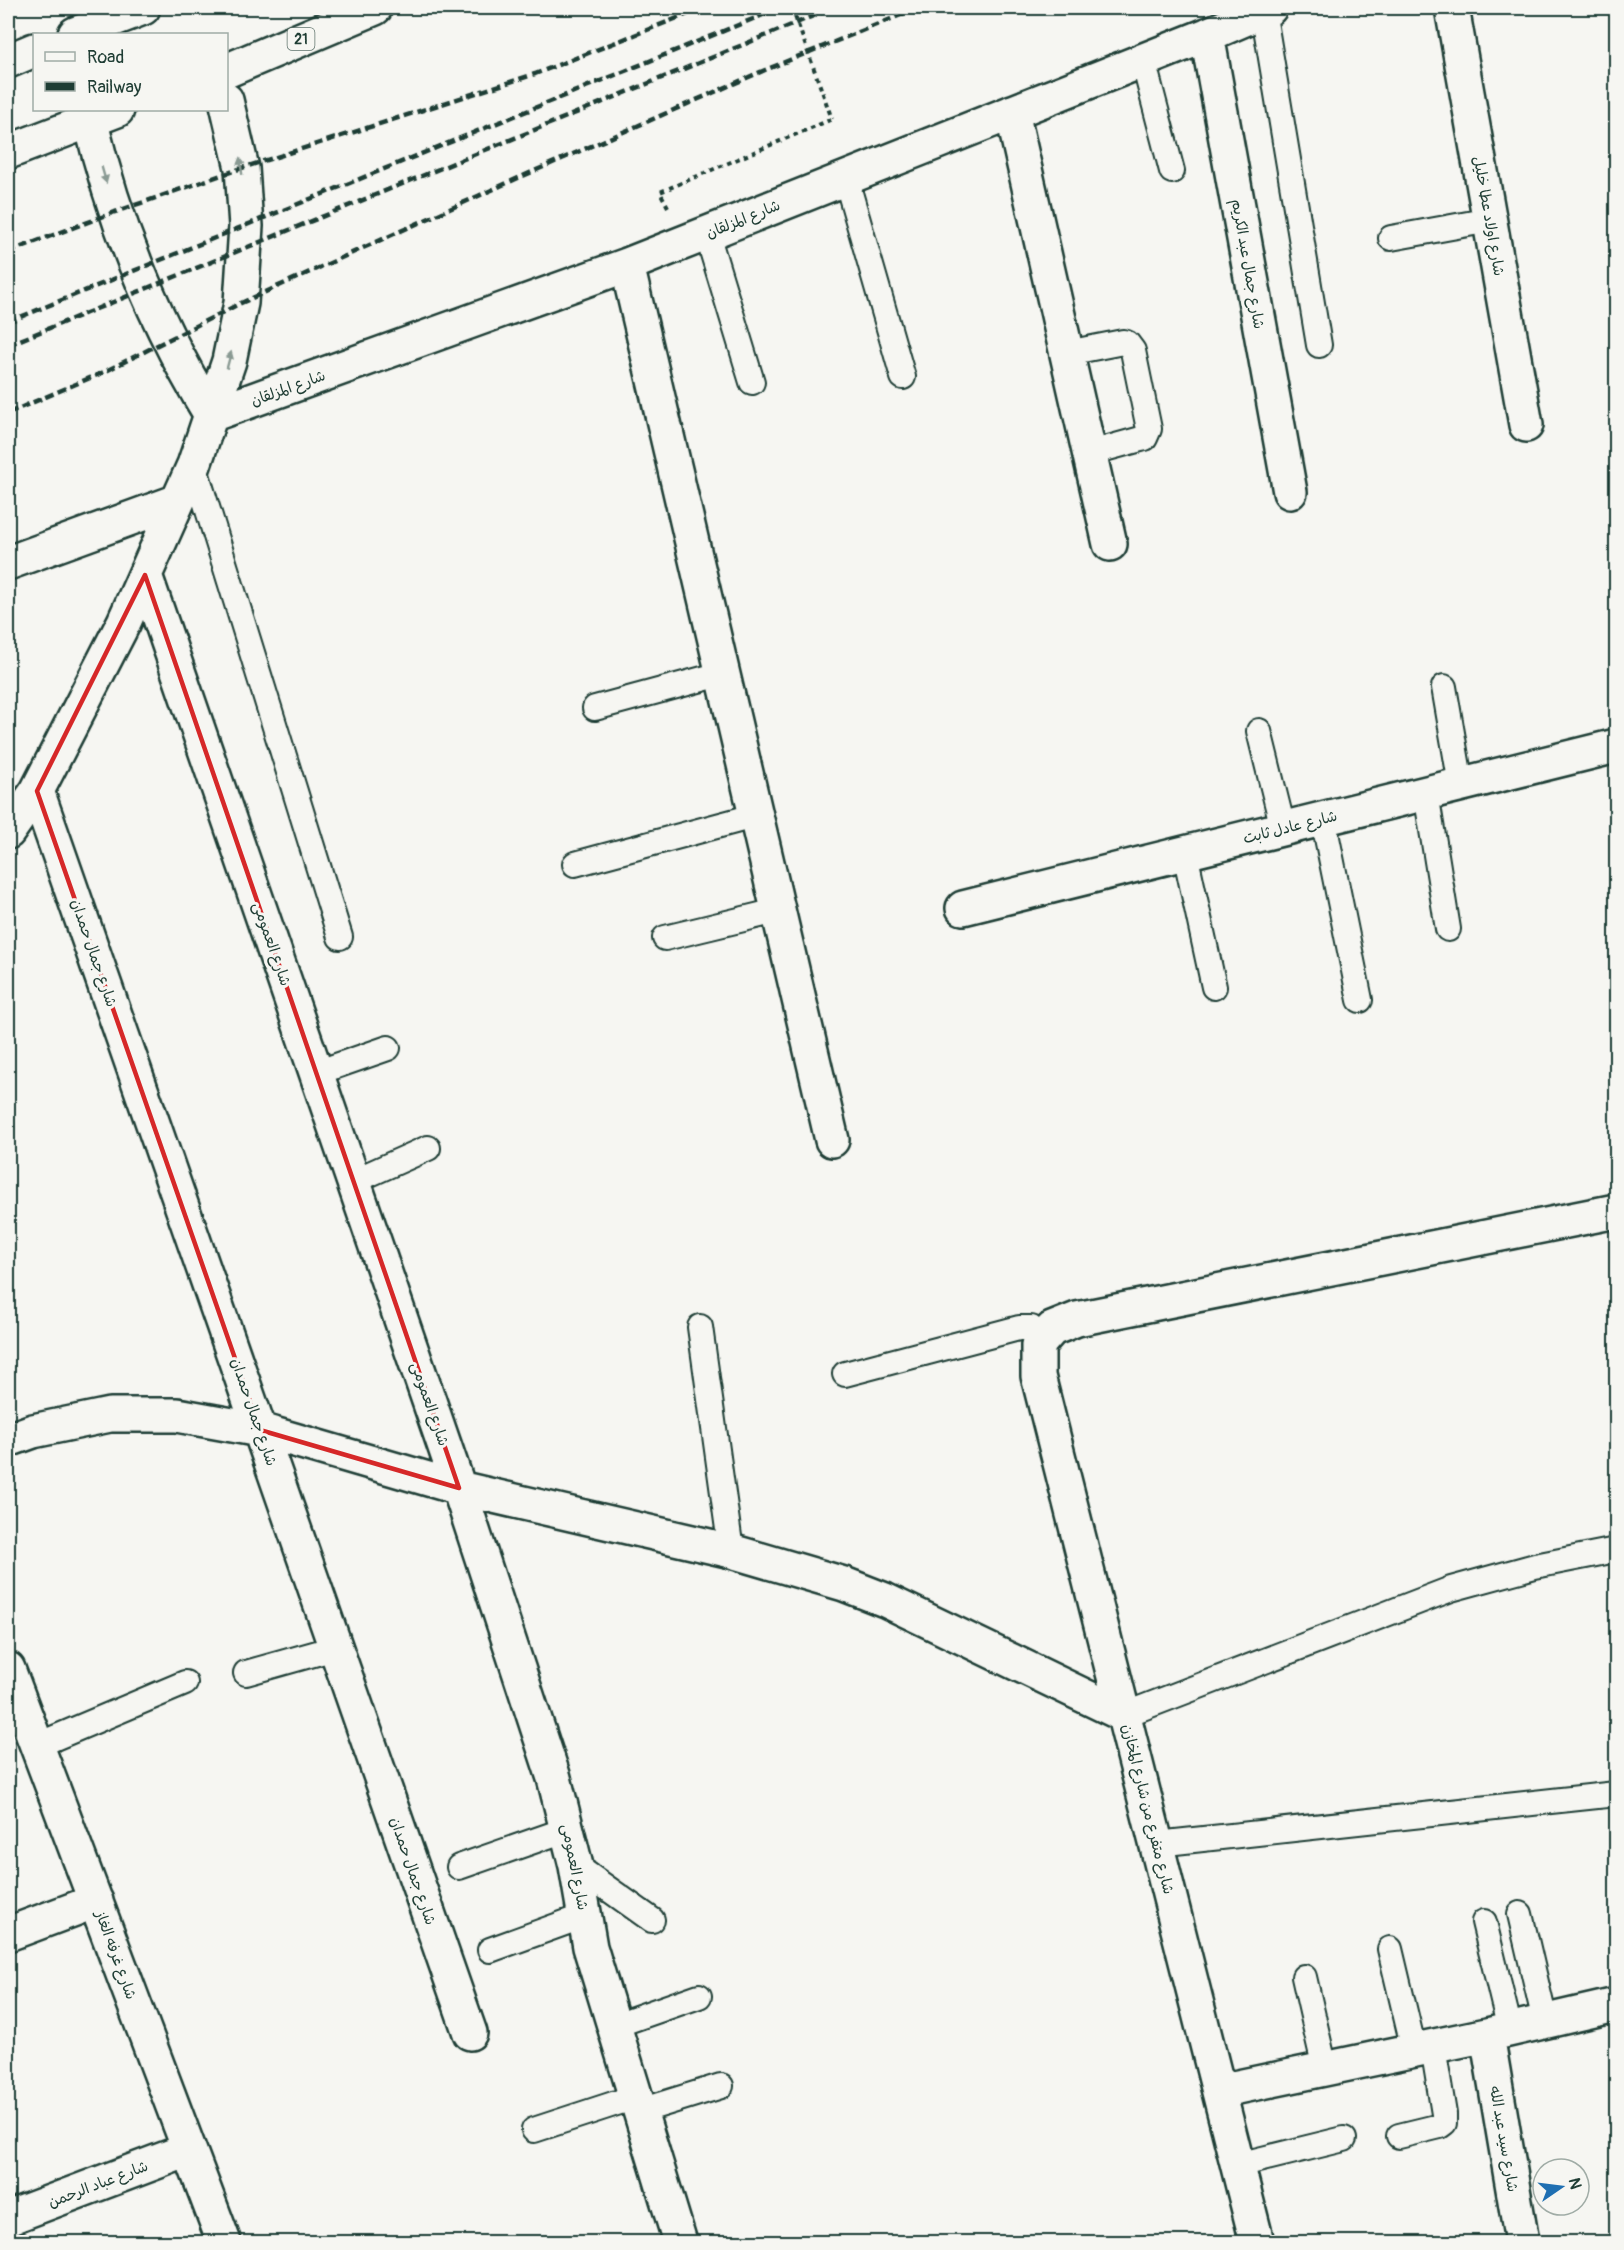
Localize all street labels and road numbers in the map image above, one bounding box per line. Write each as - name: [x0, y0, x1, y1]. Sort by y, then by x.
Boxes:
- road number: 21: [288, 28, 314, 50]
- street label: شارع اولاد عطا خليل: [1469, 155, 1508, 278]
- street label: شارع المزلقان: [703, 196, 783, 243]
- street label: شارع جمال عبد الكريم: [1225, 198, 1268, 331]
- street label: شارع المزلقان: [248, 366, 328, 411]
- street label: شارع عادل ثابت: [1241, 807, 1339, 848]
- street label: شارع جمال حمدان: [66, 897, 121, 1010]
- street label: شارع العمومى: [248, 900, 295, 989]
- street label: شارع جمال حمدان: [226, 1356, 281, 1469]
- street label: شارع العمومى: [406, 1360, 453, 1449]
- street label: شارع متفرع من شارع المخازن: [1117, 1722, 1178, 1896]
- street label: شارع جمال حمدان: [385, 1815, 440, 1928]
- street label: شارع العمومى: [557, 1822, 592, 1912]
- street label: شارع غرفه الغاز: [90, 1907, 140, 2002]
- street label: شارع سيد عبد الله: [1485, 2085, 1522, 2194]
- street label: شارع عباد الرحمن: [45, 2157, 151, 2212]

